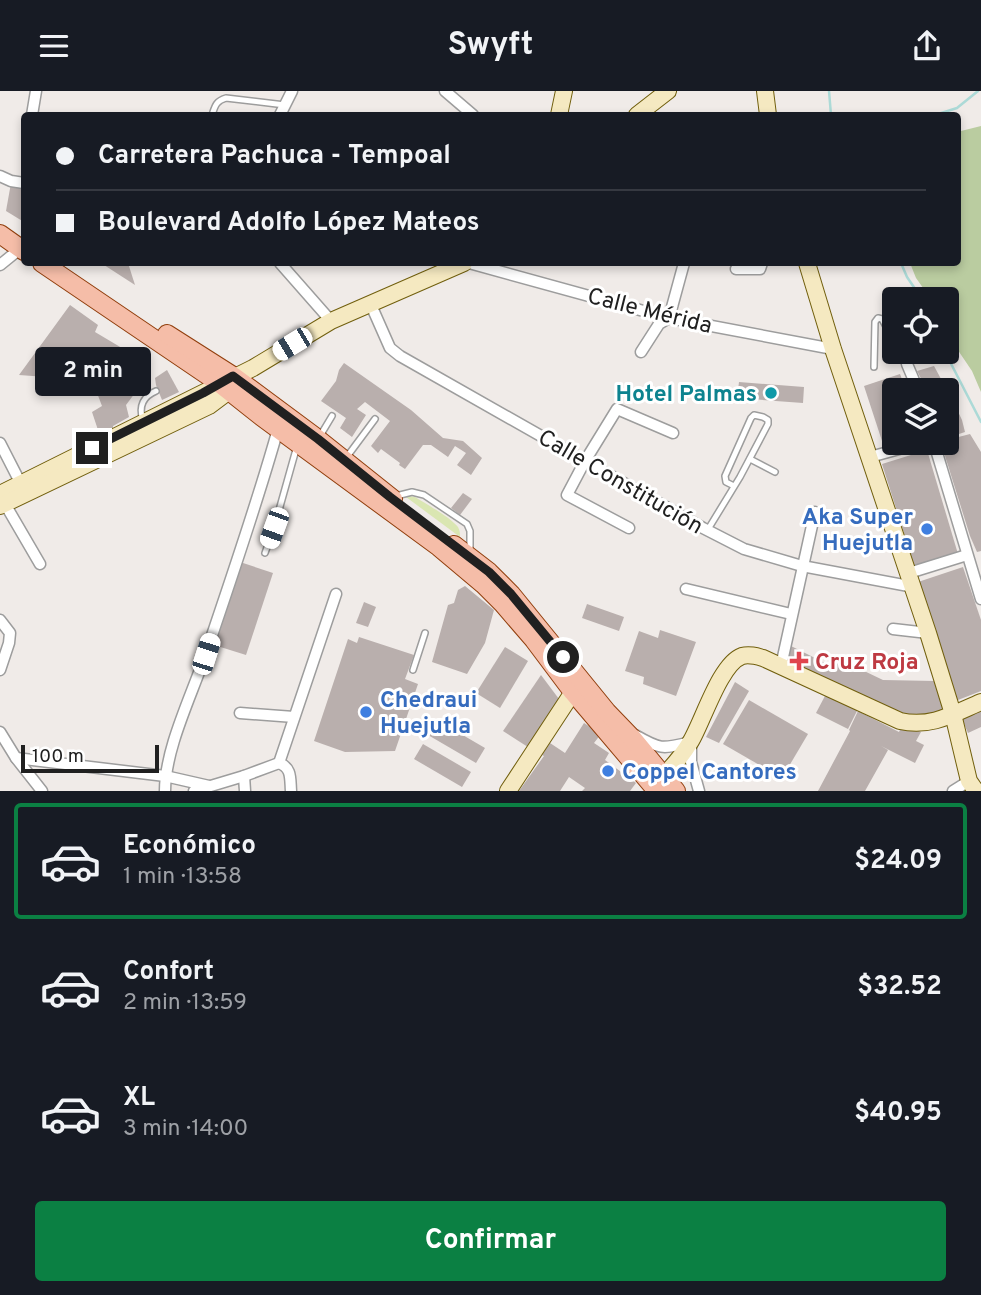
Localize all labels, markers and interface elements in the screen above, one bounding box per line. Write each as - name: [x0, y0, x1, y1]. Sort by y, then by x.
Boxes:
- text: Swyft: [448, 26, 533, 66]
- icon: menu: [35, 27, 73, 65]
- icon: share: [908, 27, 946, 65]
- text: Carretera Pachuca - Tempoal: [98, 140, 451, 173]
- text: Boulevard Adolfo López Mateos: [98, 207, 480, 240]
- street label: Calle Mérida: [584, 283, 715, 342]
- map controls: [882, 287, 959, 455]
- button: locate: [882, 287, 959, 364]
- car: [269, 324, 316, 364]
- callout: 2 min: [34, 347, 150, 395]
- text: 2 min: [63, 357, 123, 386]
- button: layers: [882, 378, 959, 455]
- place label: Hotel Palmas: [615, 381, 757, 410]
- marker: Hotel Palmas: [763, 385, 779, 401]
- street label: Calle Constitución: [532, 424, 708, 542]
- route end: [76, 432, 108, 464]
- place label: Aka Super Huejutla: [802, 504, 913, 559]
- car: [257, 505, 292, 551]
- marker: Aka Super Huejutla: [919, 521, 935, 537]
- car: [190, 631, 223, 677]
- route start: [547, 641, 579, 673]
- place label: Cruz Roja: [815, 649, 919, 678]
- marker: Cruz Roja: [789, 651, 809, 671]
- place label: Chedraui Huejutla: [380, 687, 477, 742]
- marker: Chedraui Huejutla: [358, 704, 374, 720]
- scale bar: [21, 742, 159, 774]
- text: 100 m: [32, 745, 84, 769]
- place label: Coppel Cantores: [622, 759, 797, 788]
- marker: Coppel Cantores: [600, 763, 616, 779]
- icon: car: [39, 830, 102, 893]
- text: Económico: [123, 830, 256, 863]
- text: $24.09: [854, 845, 942, 878]
- text: 1 min · 13:58: [123, 863, 242, 892]
- icon: car: [39, 956, 102, 1019]
- text: Confort: [123, 956, 214, 989]
- text: $32.52: [857, 971, 942, 1004]
- text: 2 min · 13:59: [123, 989, 247, 1018]
- icon: car: [39, 1082, 102, 1145]
- text: XL: [123, 1082, 155, 1115]
- text: $40.95: [854, 1097, 942, 1130]
- text: 3 min · 14:00: [123, 1115, 248, 1144]
- button: Confirmar: [35, 1201, 946, 1281]

